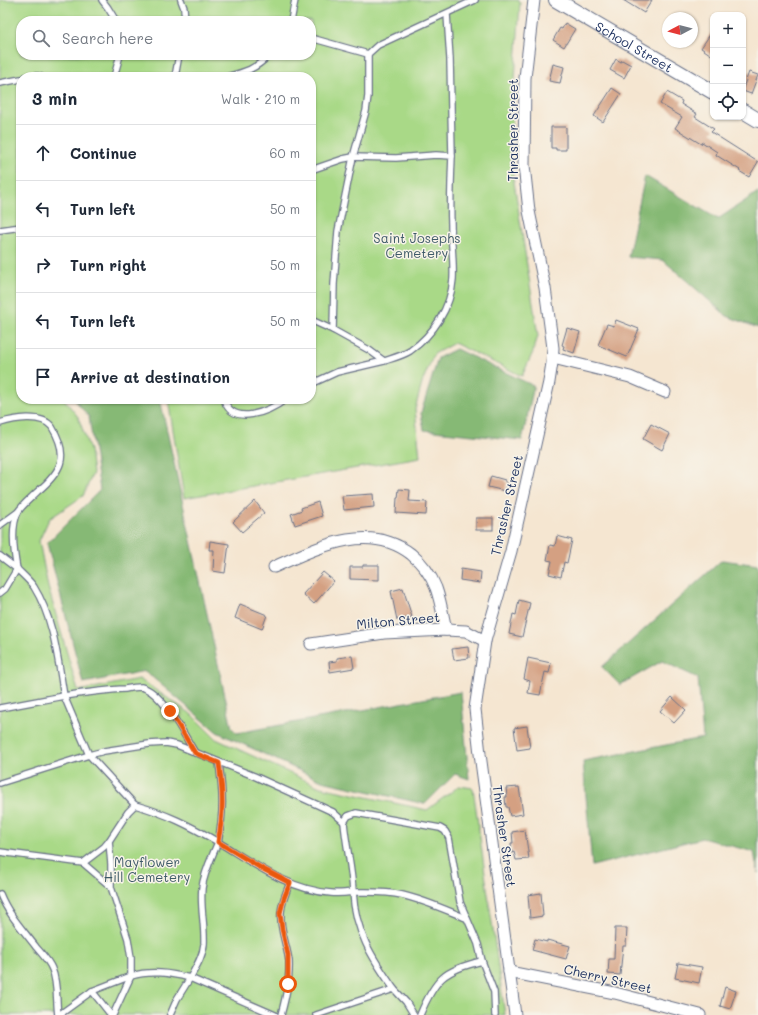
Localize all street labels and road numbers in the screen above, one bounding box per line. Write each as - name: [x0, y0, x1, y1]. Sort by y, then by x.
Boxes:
- street label: School Street: [593, 17, 676, 75]
- street label: Thrasher Street: [504, 78, 521, 181]
- street label: Thrasher Street: [486, 453, 526, 557]
- street label: Milton Street: [356, 608, 441, 632]
- street label: Thrasher Street: [489, 784, 521, 888]
- street label: Cherry Street: [562, 960, 654, 996]

